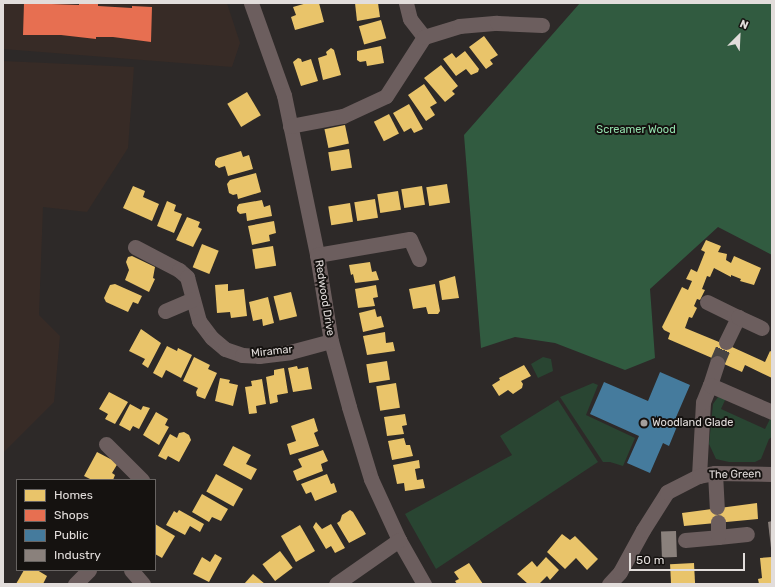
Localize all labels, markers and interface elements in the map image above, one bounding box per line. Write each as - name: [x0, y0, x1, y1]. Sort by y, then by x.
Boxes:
- north arrow: [719, 16, 759, 56]
- text: N: [738, 17, 750, 32]
- park label: Screamer Wood: [596, 123, 676, 137]
- street label: Redwood Drive: [311, 259, 337, 337]
- street label: Miramar: [251, 343, 293, 361]
- place label: Woodland Glade: [652, 416, 733, 430]
- marker: Woodland Glade: [639, 418, 649, 428]
- street label: The Green: [709, 468, 761, 482]
- legend: [16, 479, 156, 571]
- text: Homes: [54, 488, 93, 502]
- text: Shops: [54, 508, 89, 522]
- text: Public: [54, 528, 89, 542]
- scale bar: [631, 545, 747, 571]
- text: Industry: [54, 548, 101, 562]
- text: 50 m: [636, 553, 664, 567]

